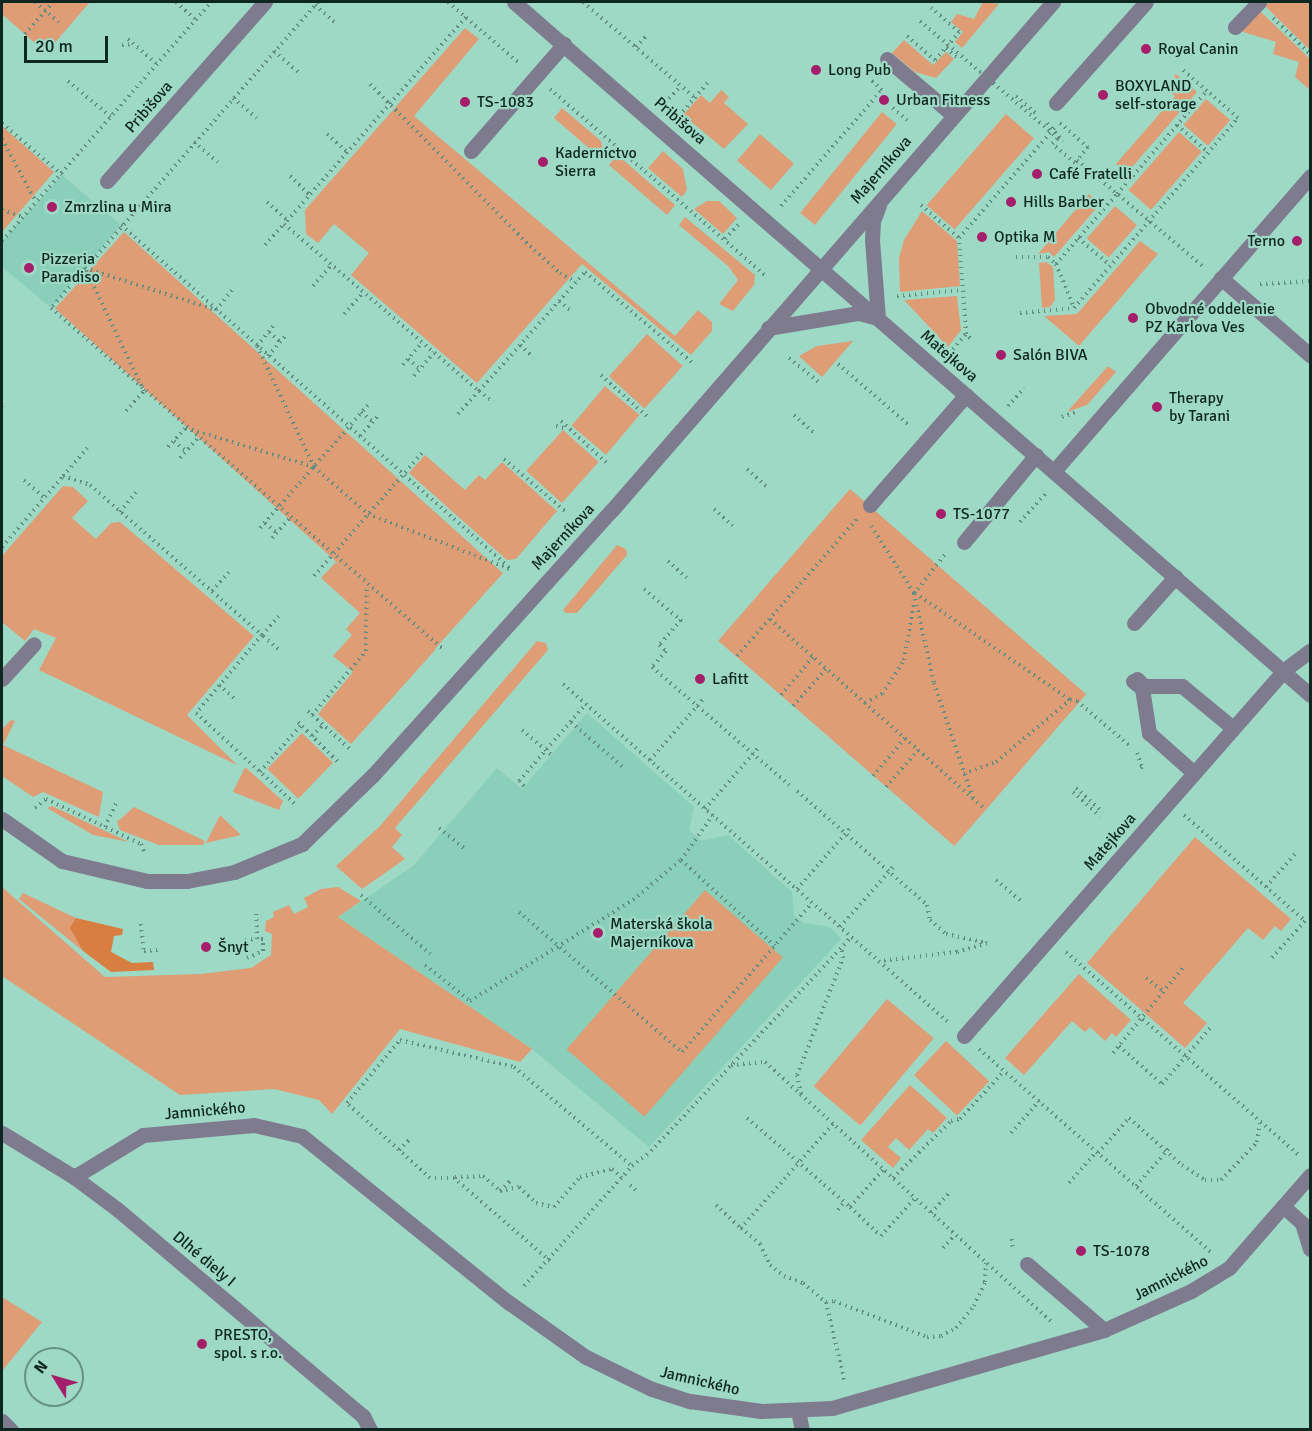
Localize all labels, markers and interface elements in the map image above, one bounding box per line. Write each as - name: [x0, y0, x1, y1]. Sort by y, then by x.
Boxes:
- scale bar: [27, 24, 111, 62]
- text: 20 m: [35, 35, 73, 57]
- place label: Royal Canin: [1158, 39, 1239, 59]
- marker: Royal Canin: [1139, 42, 1153, 56]
- place label: Long Pub: [828, 60, 891, 80]
- marker: Long Pub: [809, 63, 823, 77]
- place label: BOXYLAND self-storage: [1115, 76, 1197, 114]
- street label: Pribišova: [121, 77, 177, 137]
- marker: BOXYLAND self-storage: [1096, 88, 1110, 102]
- place label: Urban Fitness: [896, 90, 990, 110]
- place label: TS-1083: [477, 92, 534, 112]
- street label: Pribišova: [650, 93, 710, 149]
- marker: Urban Fitness: [877, 93, 891, 107]
- marker: TS-1083: [458, 95, 472, 109]
- street label: Majerníkova: [846, 132, 916, 208]
- place label: Kaderníctvo Sierra: [555, 143, 637, 181]
- marker: Kaderníctvo Sierra: [536, 155, 550, 169]
- place label: Café Fratelli: [1049, 164, 1132, 184]
- marker: Café Fratelli: [1030, 167, 1044, 181]
- place label: Hills Barber: [1023, 192, 1104, 212]
- marker: Hills Barber: [1004, 195, 1018, 209]
- place label: Zmrzlina u Mira: [64, 197, 172, 217]
- marker: Zmrzlina u Mira: [45, 200, 59, 214]
- place label: Optika M: [994, 227, 1056, 247]
- marker: Optika M: [975, 230, 989, 244]
- place label: Terno: [1248, 231, 1285, 251]
- marker: Terno: [1290, 234, 1304, 248]
- place label: Pizzeria Paradiso: [41, 249, 100, 287]
- marker: Pizzeria Paradiso: [22, 261, 36, 275]
- place label: Obvodné oddelenie PZ Karlova Ves: [1145, 299, 1275, 337]
- marker: Obvodné oddelenie PZ Karlova Ves: [1126, 311, 1140, 325]
- street label: Matejkova: [916, 326, 982, 386]
- place label: Salón BIVA: [1013, 345, 1088, 365]
- marker: Salón BIVA: [994, 348, 1008, 362]
- place label: Therapy by Tarani: [1169, 388, 1230, 426]
- marker: Therapy by Tarani: [1150, 400, 1164, 414]
- street label: Majerníkova: [527, 500, 599, 574]
- place label: TS-1077: [953, 504, 1010, 524]
- marker: TS-1077: [934, 507, 948, 521]
- place label: Lafitt: [712, 669, 749, 689]
- marker: Lafitt: [693, 672, 707, 686]
- street label: Matejkova: [1080, 809, 1140, 875]
- place label: Materská škola Majerníkova: [610, 914, 713, 952]
- marker: Materská škola Majerníkova: [591, 926, 605, 940]
- place label: Šnyt: [218, 937, 249, 957]
- marker: Šnyt: [199, 940, 213, 954]
- street label: Jamnického: [164, 1098, 246, 1124]
- street label: Dlhé diely I: [169, 1227, 239, 1291]
- place label: TS-1078: [1093, 1241, 1150, 1261]
- marker: TS-1078: [1074, 1244, 1088, 1258]
- street label: Jamnického: [1131, 1251, 1211, 1305]
- place label: PRESTO, spol. s r.o.: [214, 1325, 282, 1363]
- marker: PRESTO, spol. s r.o.: [195, 1337, 209, 1351]
- north arrow: [24, 1347, 84, 1407]
- text: N: [30, 1357, 53, 1378]
- street label: Jamnického: [658, 1363, 742, 1399]

